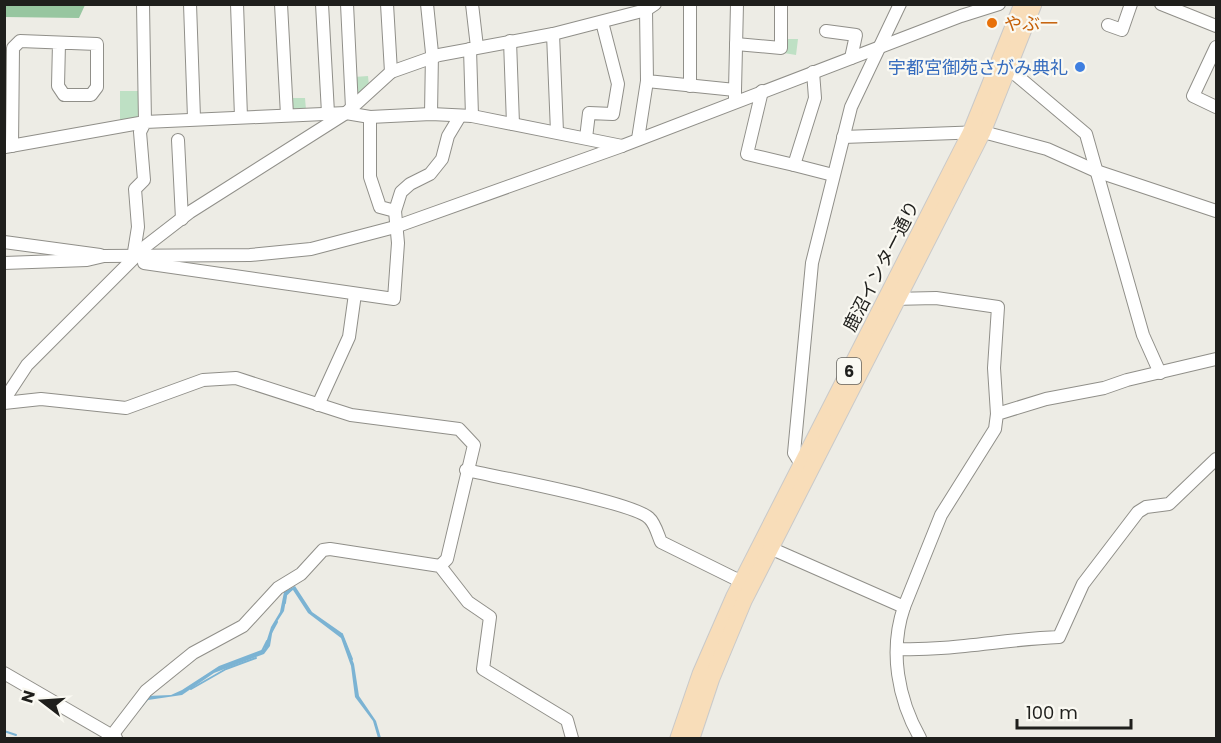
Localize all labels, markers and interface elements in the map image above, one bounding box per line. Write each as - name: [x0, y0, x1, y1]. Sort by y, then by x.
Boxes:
- place label: やぶ一: [1004, 11, 1058, 36]
- marker: やぶ一: [985, 16, 999, 30]
- place label: 宇都宮御苑さがみ典礼: [888, 55, 1068, 80]
- marker: 宇都宮御苑さがみ典礼: [1073, 60, 1087, 74]
- street label: 鹿沼インター通り: [837, 196, 925, 336]
- road number: 6: [837, 358, 861, 384]
- north arrow: [12, 671, 72, 731]
- text: N: [15, 688, 41, 706]
- scale bar: [1017, 692, 1131, 730]
- text: 100 m: [1026, 700, 1078, 725]

